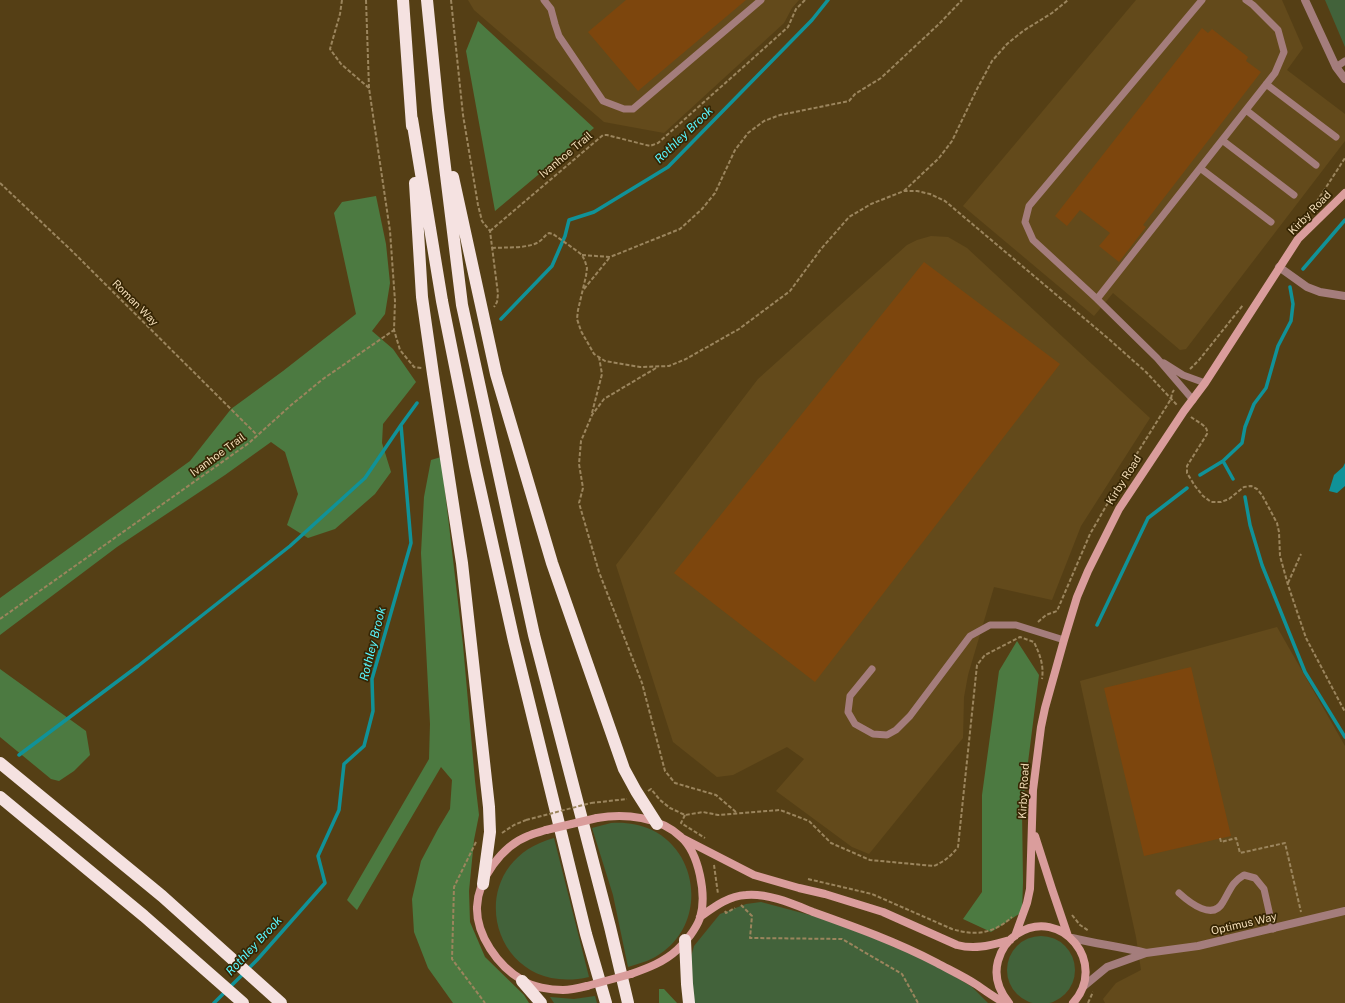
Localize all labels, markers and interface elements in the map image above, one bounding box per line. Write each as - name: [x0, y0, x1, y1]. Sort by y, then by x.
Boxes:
- water label: Rothley Brook: [652, 104, 716, 166]
- street label: Ivanhoe Trail: [537, 129, 595, 181]
- street label: Kirby Road: [1286, 188, 1334, 238]
- street label: Roman Way: [109, 277, 161, 329]
- street label: Ivanhoe Trail: [188, 431, 248, 479]
- street label: Kirby Road: [1104, 453, 1144, 507]
- water label: Rothley Brook: [357, 606, 389, 682]
- street label: Kirby Road: [1016, 763, 1032, 819]
- street label: Optimus Way: [1210, 910, 1278, 938]
- water label: Rothley Brook: [223, 913, 285, 979]

